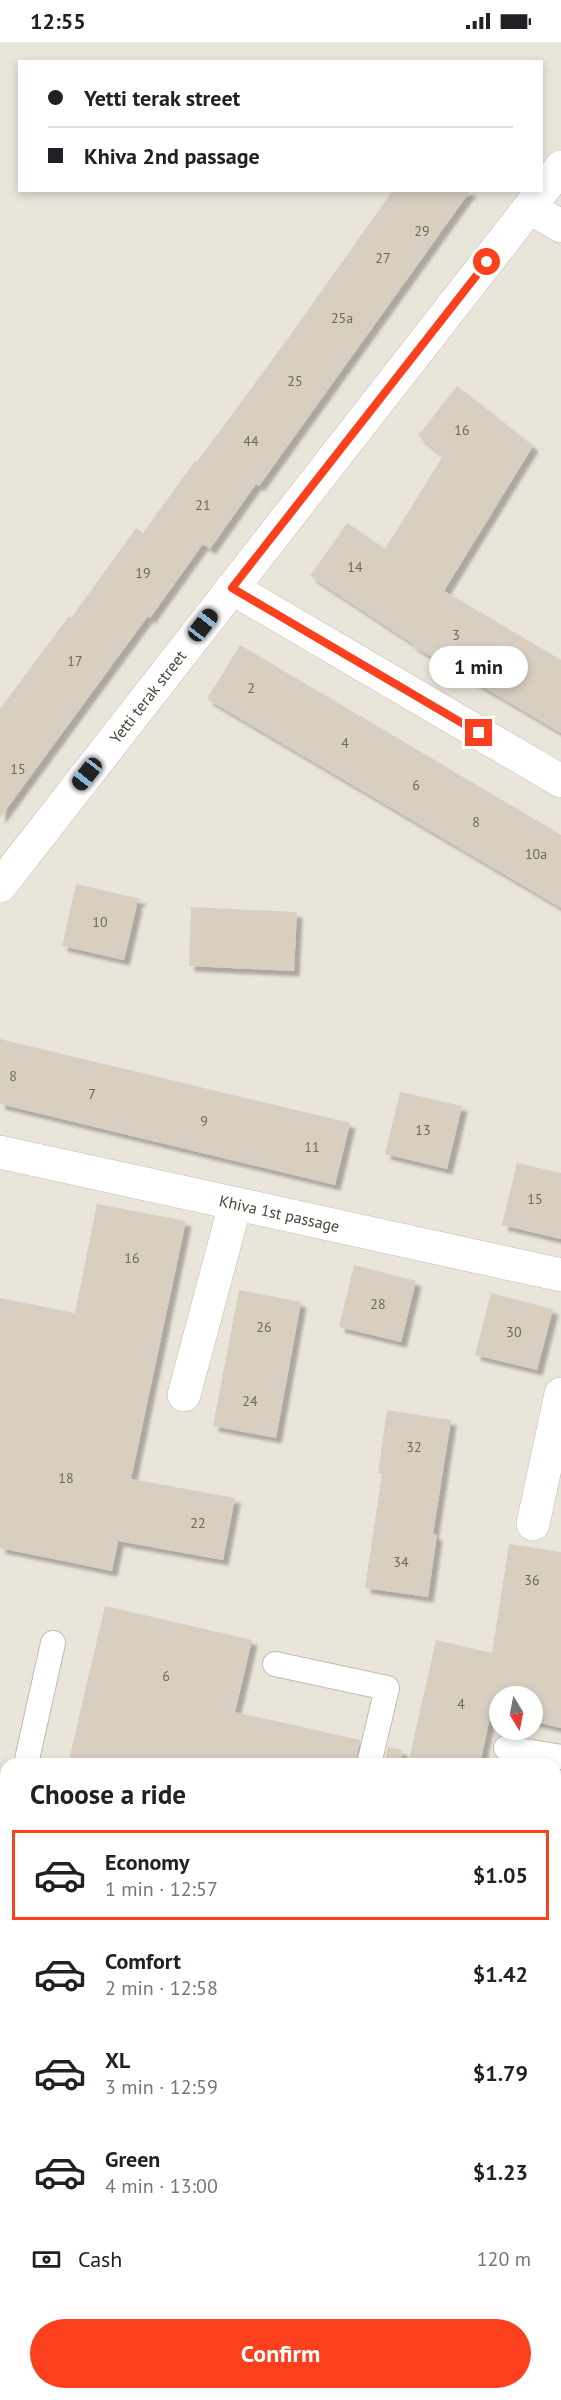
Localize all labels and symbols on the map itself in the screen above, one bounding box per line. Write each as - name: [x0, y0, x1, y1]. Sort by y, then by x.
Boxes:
- house number: 29: [414, 222, 430, 240]
- route start: [473, 248, 500, 275]
- house number: 27: [375, 249, 391, 267]
- house number: 25a: [331, 309, 353, 327]
- house number: 25: [287, 372, 303, 390]
- house number: 16: [454, 421, 470, 439]
- house number: 44: [243, 432, 259, 450]
- house number: 21: [195, 496, 211, 514]
- house number: 14: [347, 558, 363, 576]
- house number: 19: [135, 564, 151, 582]
- car: [185, 605, 221, 645]
- house number: 3: [452, 626, 460, 644]
- street label: Yetti terak street: [105, 646, 190, 747]
- callout: 1 min: [430, 646, 528, 688]
- house number: 17: [67, 652, 83, 670]
- house number: 2: [247, 679, 255, 697]
- route end: [465, 719, 492, 746]
- house number: 4: [341, 734, 349, 752]
- car: [69, 754, 105, 794]
- house number: 15: [10, 760, 26, 778]
- house number: 6: [412, 776, 420, 794]
- house number: 8: [472, 813, 480, 831]
- house number: 10a: [525, 845, 547, 863]
- house number: 10: [92, 913, 108, 931]
- house number: 8: [9, 1067, 17, 1085]
- house number: 7: [88, 1085, 96, 1103]
- house number: 9: [200, 1112, 208, 1130]
- house number: 13: [415, 1121, 431, 1139]
- house number: 11: [304, 1138, 320, 1156]
- street label: Khiva 1st passage: [217, 1190, 341, 1236]
- house number: 15: [527, 1190, 543, 1208]
- house number: 16: [124, 1249, 140, 1267]
- house number: 28: [370, 1295, 386, 1313]
- house number: 26: [256, 1318, 272, 1336]
- house number: 30: [506, 1323, 522, 1341]
- house number: 24: [242, 1392, 258, 1410]
- house number: 32: [406, 1438, 422, 1456]
- house number: 18: [58, 1469, 74, 1487]
- house number: 22: [190, 1514, 206, 1532]
- house number: 34: [393, 1553, 409, 1571]
- house number: 36: [524, 1571, 540, 1589]
- house number: 6: [162, 1667, 170, 1685]
- north arrow: [489, 1686, 543, 1740]
- house number: 4: [457, 1695, 465, 1713]

